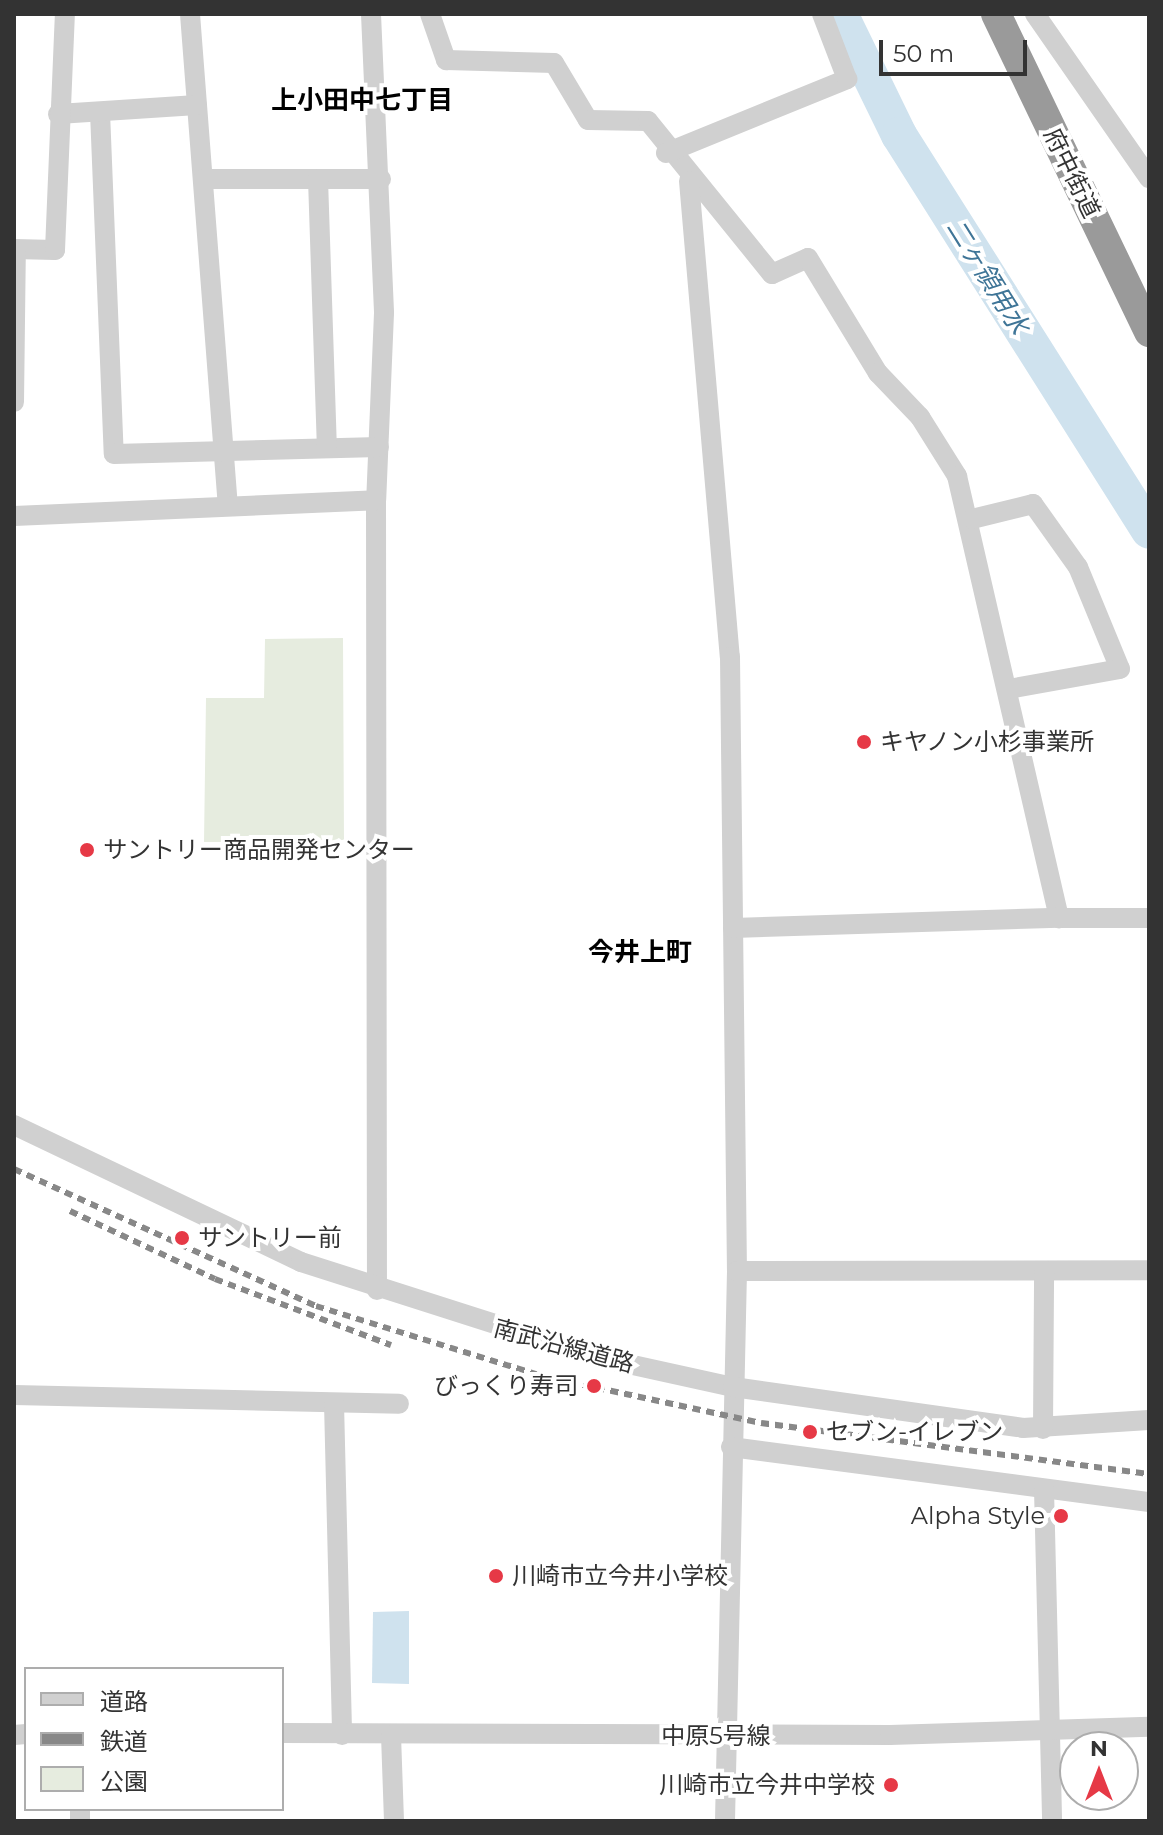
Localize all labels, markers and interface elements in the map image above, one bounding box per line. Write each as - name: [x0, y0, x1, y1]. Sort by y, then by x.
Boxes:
- scale bar: [883, 24, 1031, 74]
- text: 50 m: [893, 39, 954, 68]
- district label: 上小田中七丁目: [271, 85, 453, 117]
- street label: 府中街道: [1038, 124, 1106, 222]
- water label: 二ヶ領用水: [939, 214, 1035, 340]
- place label: キヤノン小杉事業所: [880, 728, 1096, 756]
- marker: キヤノン小杉事業所: [855, 733, 873, 751]
- place label: サントリー商品開発センター: [103, 836, 415, 864]
- marker: サントリー商品開発センター: [78, 841, 96, 859]
- district label: 今井上町: [588, 937, 692, 969]
- place label: サントリー前: [198, 1224, 342, 1252]
- marker: サントリー前: [173, 1229, 191, 1247]
- street label: 南武沿線道路: [491, 1313, 637, 1379]
- place label: びっくり寿司: [434, 1372, 578, 1400]
- marker: びっくり寿司: [585, 1377, 603, 1395]
- place label: セブン-イレブン: [826, 1418, 1003, 1446]
- marker: セブン-イレブン: [801, 1423, 819, 1441]
- place label: Alpha Style: [911, 1502, 1045, 1530]
- marker: Alpha Style: [1052, 1507, 1070, 1525]
- place label: 川崎市立今井小学校: [512, 1562, 728, 1590]
- marker: 川崎市立今井小学校: [487, 1567, 505, 1585]
- legend: [24, 1667, 284, 1811]
- text: 道路: [100, 1687, 148, 1716]
- street label: 中原5号線: [661, 1722, 771, 1750]
- text: 鉄道: [100, 1727, 148, 1756]
- north arrow: [1059, 1731, 1139, 1811]
- text: N: [1090, 1735, 1108, 1762]
- text: 公園: [100, 1767, 148, 1796]
- place label: 川崎市立今井中学校: [659, 1771, 875, 1799]
- marker: 川崎市立今井中学校: [882, 1776, 900, 1794]

